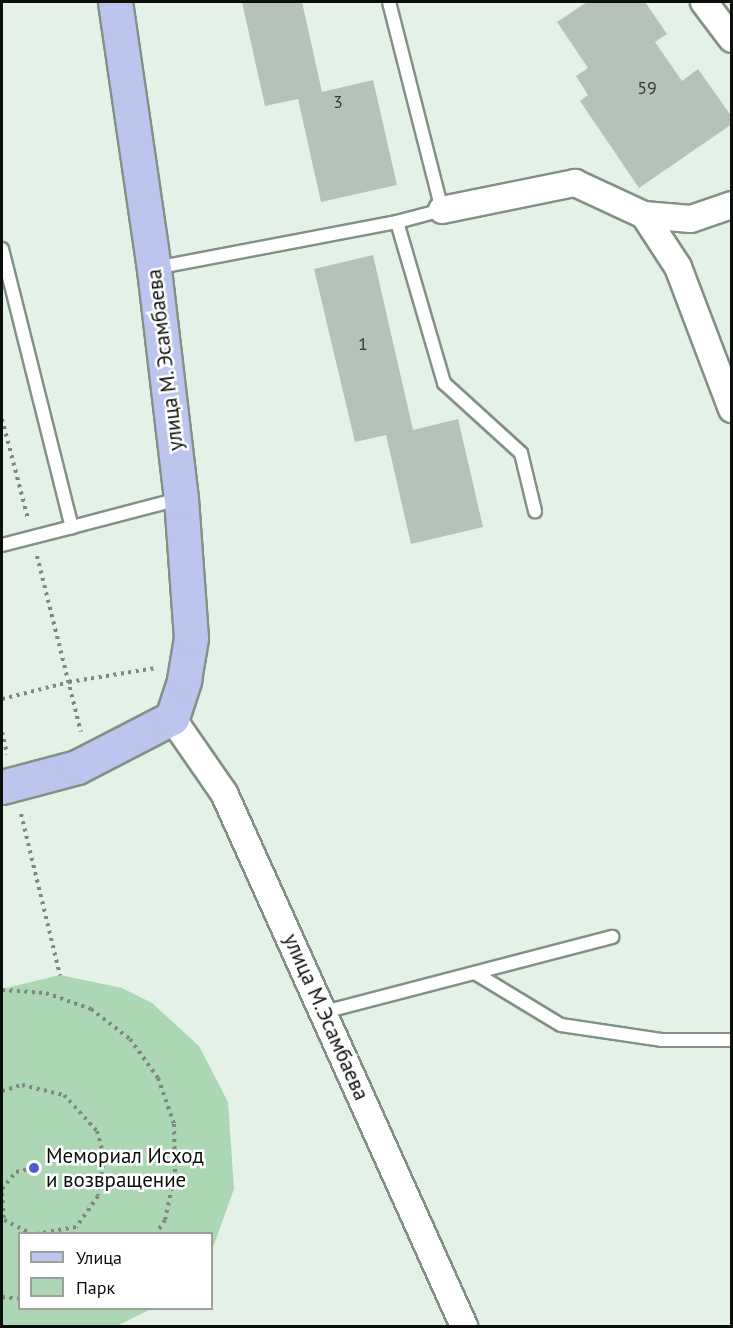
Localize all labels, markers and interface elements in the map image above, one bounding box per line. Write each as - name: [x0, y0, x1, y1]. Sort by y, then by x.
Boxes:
- house number: 59: [637, 77, 657, 99]
- house number: 3: [333, 91, 343, 113]
- street label: улица М. Эсамбаева: [141, 267, 189, 453]
- house number: 1: [358, 333, 368, 355]
- street label: улица М.Эсамбаева: [278, 930, 374, 1104]
- place label: Мемориал Исход и возвращение: [46, 1143, 204, 1193]
- marker: Мемориал Исход и возвращение: [27, 1161, 41, 1175]
- legend: [18, 1232, 213, 1310]
- text: Улица: [76, 1246, 122, 1269]
- text: Парк: [76, 1276, 115, 1299]

